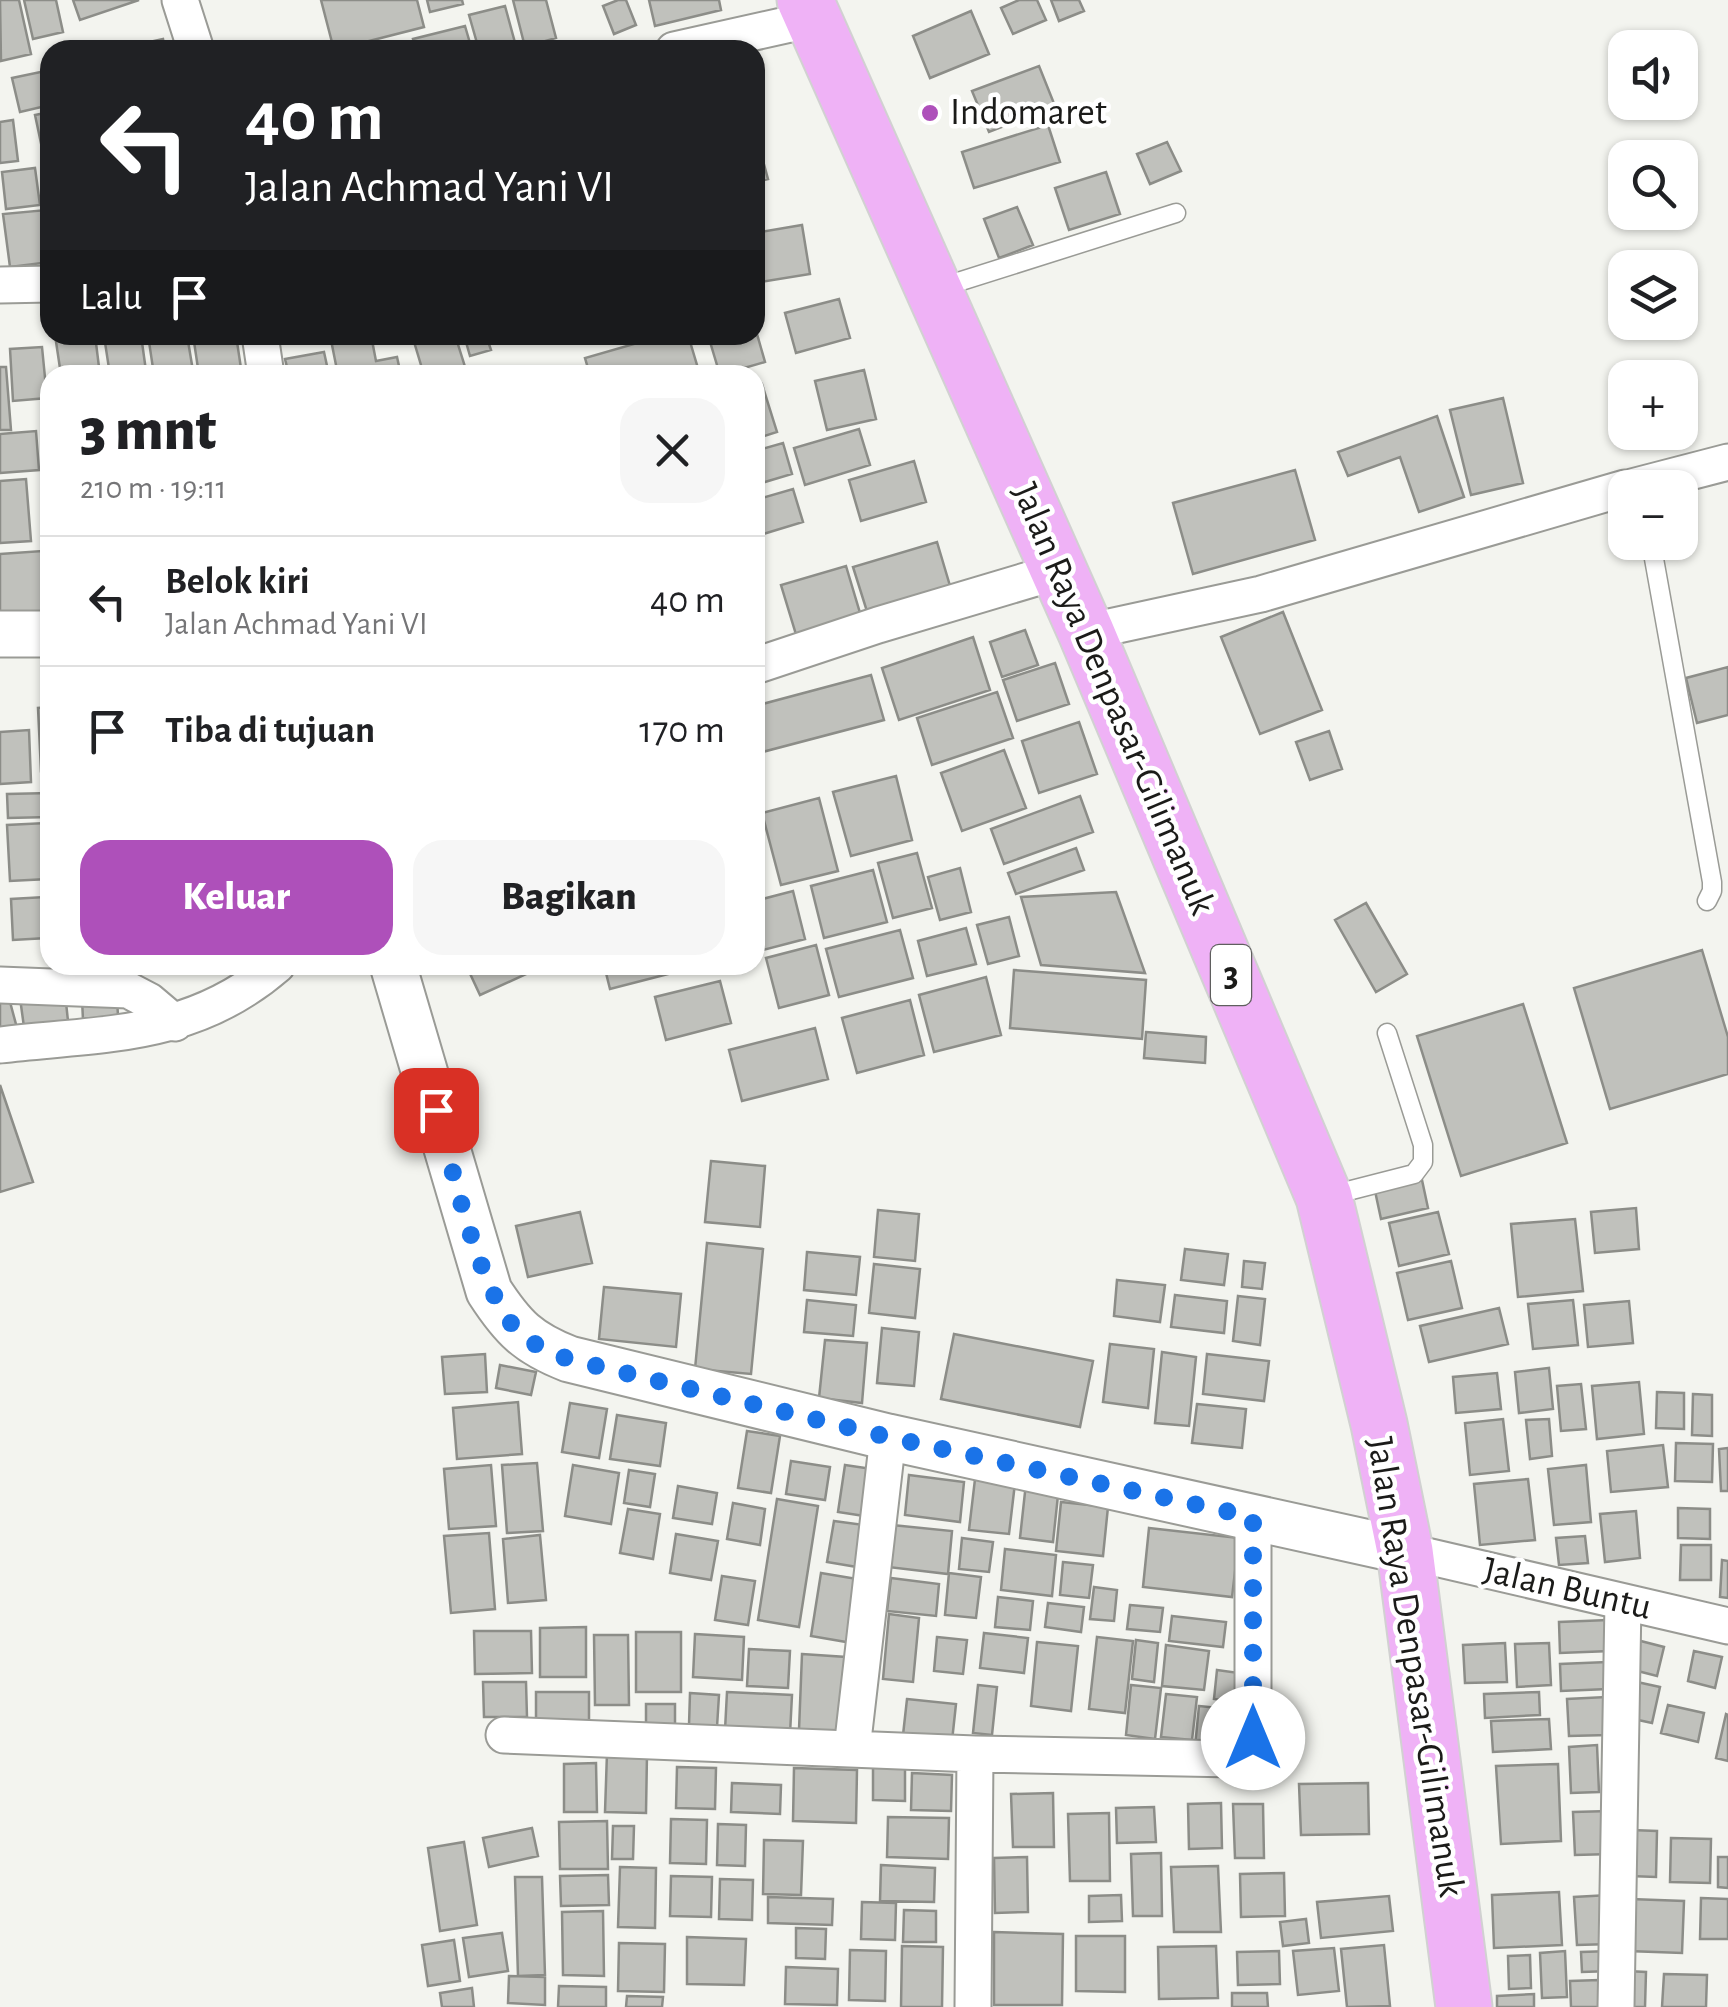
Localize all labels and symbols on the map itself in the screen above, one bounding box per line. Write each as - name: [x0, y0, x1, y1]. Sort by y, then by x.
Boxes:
- place label: Indomaret: [950, 94, 1107, 132]
- marker: Indomaret: [919, 102, 941, 124]
- street label: Jalan Raya Denpasar-Gilimanuk: [1005, 478, 1222, 921]
- road number: 3: [1211, 945, 1251, 1005]
- pin: [394, 1068, 479, 1153]
- street label: Jalan Raya Denpasar-Gilimanuk: [1360, 1434, 1470, 1900]
- street label: Jalan Buntu: [1479, 1551, 1655, 1627]
- position arrow: [1201, 1686, 1305, 1790]

